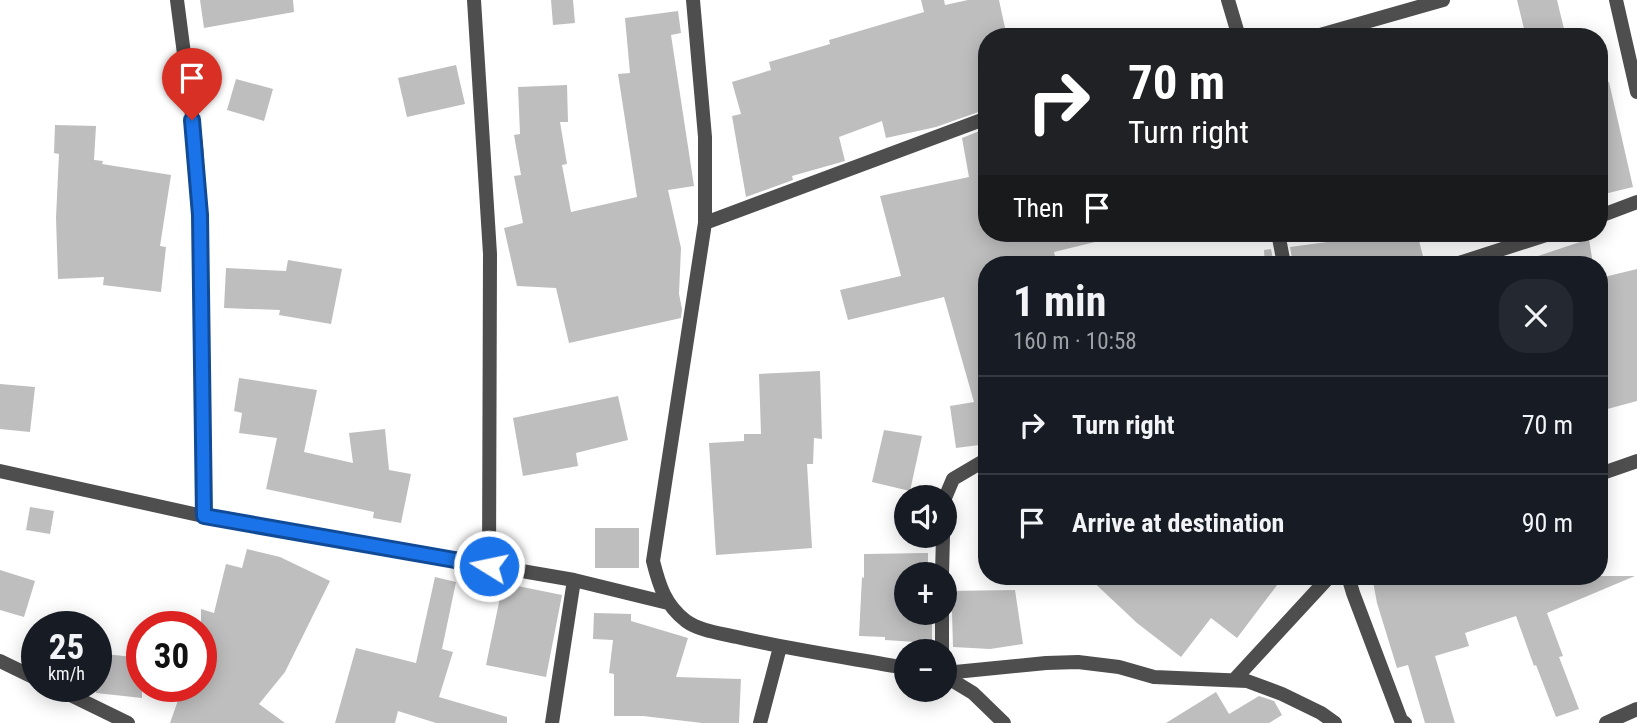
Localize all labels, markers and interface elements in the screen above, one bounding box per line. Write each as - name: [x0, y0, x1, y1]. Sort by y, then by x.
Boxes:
- pin: [162, 48, 222, 120]
- text: 70 m: [1128, 54, 1225, 111]
- icon: right: [1013, 56, 1104, 147]
- icon: arrive: [173, 59, 211, 97]
- text: Turn right: [1128, 113, 1249, 151]
- icon: arrive: [1078, 189, 1116, 227]
- text: Then: [1013, 193, 1064, 223]
- text: 1 min: [1013, 277, 1106, 326]
- button: close: [1499, 279, 1573, 353]
- text: 160 m · 10:58: [1013, 328, 1137, 355]
- icon: right: [1013, 406, 1051, 444]
- text: Turn right: [1072, 410, 1174, 440]
- text: 70 m: [1522, 410, 1573, 440]
- map controls: [894, 485, 957, 702]
- button: sound: [894, 485, 957, 548]
- icon: arrive: [1013, 504, 1051, 542]
- text: Arrive at destination: [1072, 508, 1284, 538]
- text: 90 m: [1522, 508, 1573, 538]
- position arrow: [452, 529, 526, 603]
- button: +: [894, 562, 957, 625]
- speed limit sign: 30: [126, 611, 217, 702]
- text: 25: [49, 627, 84, 668]
- button: −: [894, 639, 957, 702]
- text: km/h: [48, 663, 85, 684]

